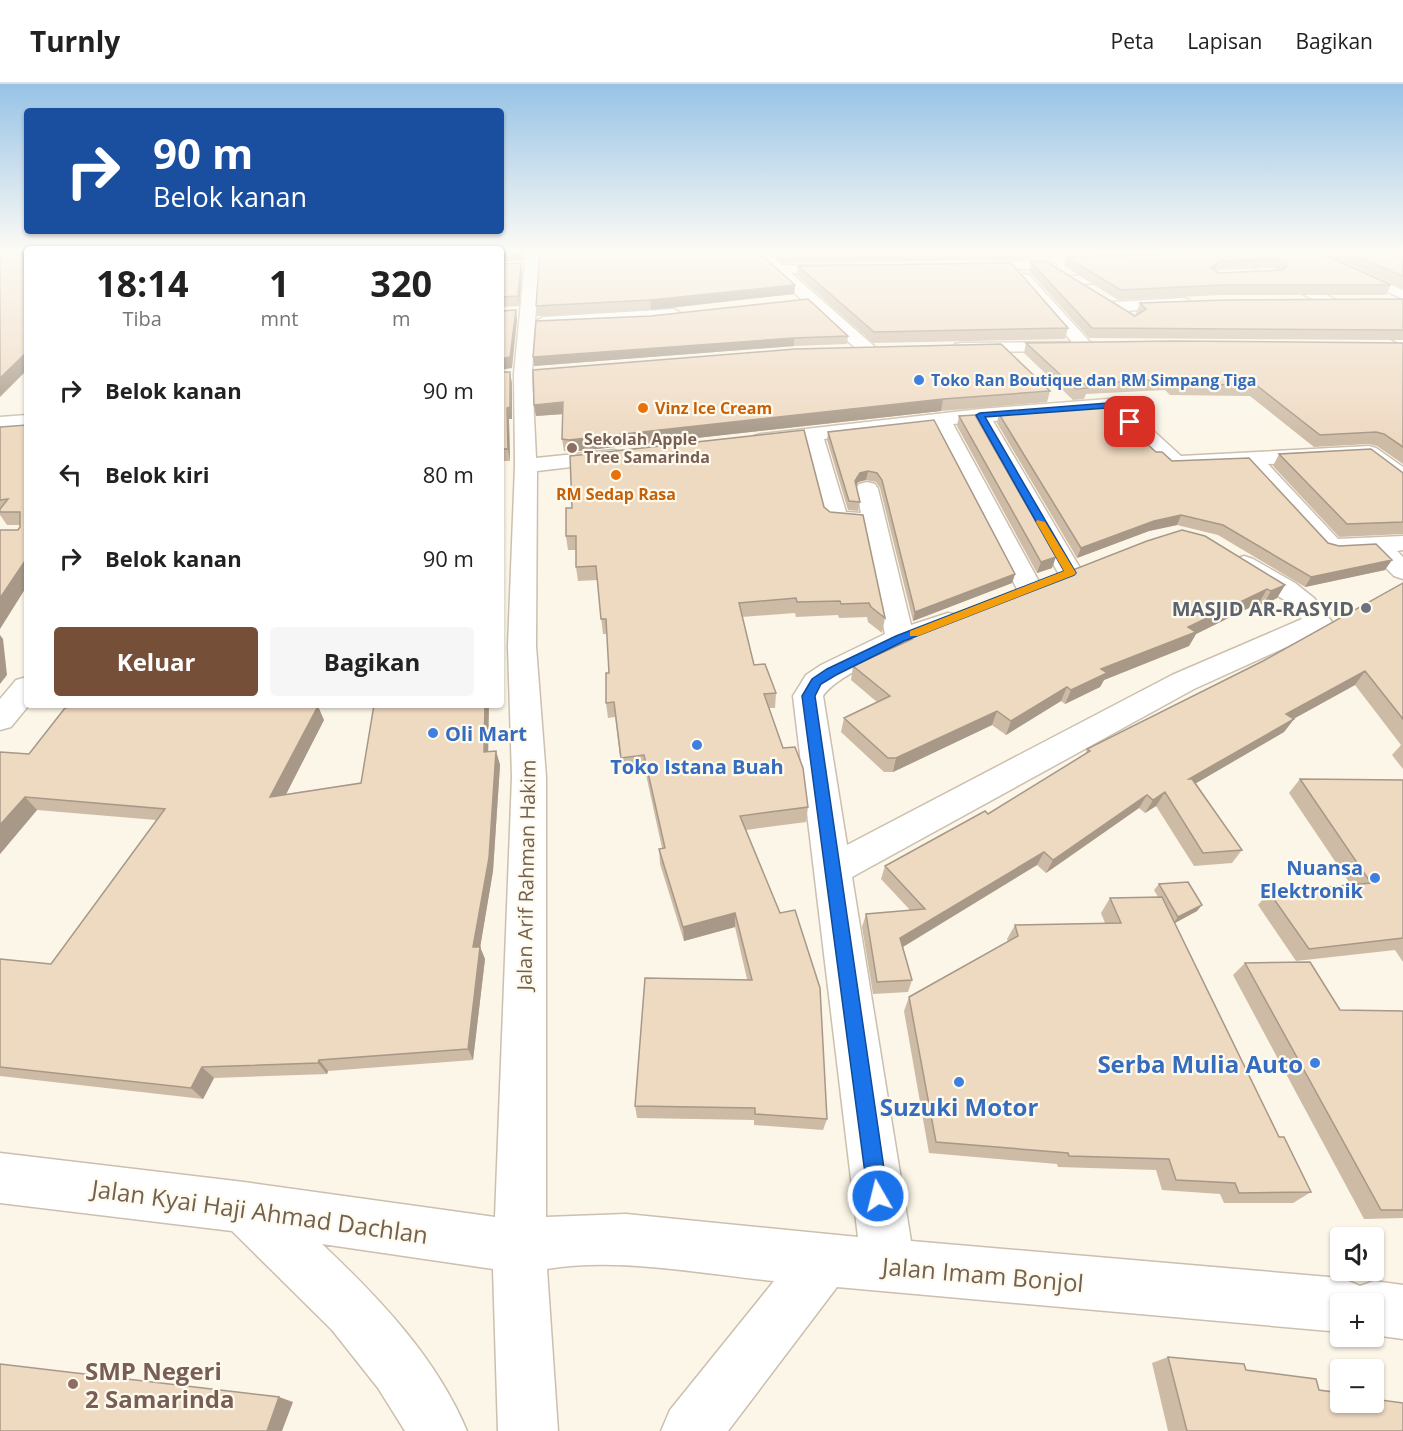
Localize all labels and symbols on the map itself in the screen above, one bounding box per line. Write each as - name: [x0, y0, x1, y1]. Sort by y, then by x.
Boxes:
- place label: Toko Ran Boutique dan RM Simpang Tiga: [931, 369, 1256, 391]
- marker: Toko Ran Boutique dan RM Simpang Tiga: [912, 373, 926, 387]
- pin: [1104, 396, 1155, 447]
- place label: Vinz Ice Cream: [655, 397, 772, 419]
- marker: Vinz Ice Cream: [636, 401, 650, 415]
- place label: Sekolah Apple Tree Samarinda: [584, 428, 710, 468]
- marker: Sekolah Apple Tree Samarinda: [565, 441, 579, 455]
- marker: RM Sedap Rasa: [609, 468, 623, 482]
- place label: RM Sedap Rasa: [556, 483, 676, 505]
- place label: MASJID AR-RASYID: [1172, 595, 1354, 622]
- marker: MASJID AR-RASYID: [1359, 601, 1373, 615]
- place label: Oli Mart: [445, 720, 527, 747]
- marker: Oli Mart: [426, 726, 440, 740]
- marker: Toko Istana Buah: [690, 738, 704, 752]
- place label: Toko Istana Buah: [610, 753, 784, 780]
- street label: Jalan Arif Rahman Hakim: [510, 759, 542, 993]
- place label: Nuansa Elektronik: [1260, 854, 1364, 904]
- marker: Nuansa Elektronik: [1368, 871, 1382, 885]
- place label: Serba Mulia Auto: [1097, 1047, 1303, 1080]
- marker: Serba Mulia Auto: [1308, 1056, 1322, 1070]
- marker: Suzuki Motor: [952, 1075, 966, 1089]
- place label: Suzuki Motor: [880, 1090, 1038, 1123]
- position arrow: [846, 1164, 910, 1228]
- street label: Jalan Kyai Haji Ahmad Dachlan: [88, 1171, 430, 1251]
- street label: Jalan Imam Bonjol: [879, 1249, 1085, 1299]
- place label: SMP Negeri 2 Samarinda: [85, 1354, 234, 1415]
- marker: SMP Negeri 2 Samarinda: [66, 1377, 80, 1391]

